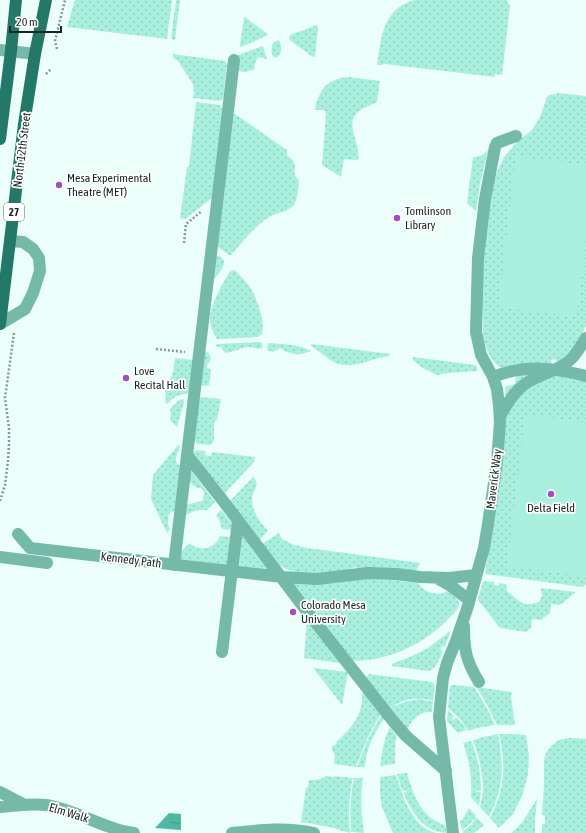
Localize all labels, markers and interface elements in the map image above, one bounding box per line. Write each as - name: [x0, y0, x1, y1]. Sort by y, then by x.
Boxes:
- scale bar: [10, 8, 61, 34]
- text: 20 m: [16, 15, 38, 29]
- street label: North 12th Street: [10, 111, 34, 188]
- place label: Mesa Experimental Theatre (MET): [67, 171, 152, 199]
- marker: Mesa Experimental Theatre (MET): [54, 180, 64, 190]
- road number: 27: [4, 203, 24, 221]
- place label: Tomlinson Library: [405, 204, 451, 232]
- marker: Tomlinson Library: [392, 213, 402, 223]
- place label: Love Recital Hall: [134, 364, 186, 392]
- marker: Love Recital Hall: [121, 373, 131, 383]
- street label: Maverick Way: [483, 448, 505, 510]
- marker: Delta Field: [546, 489, 556, 499]
- place label: Delta Field: [527, 501, 575, 515]
- street label: Kennedy Path: [100, 549, 162, 571]
- place label: Colorado Mesa University: [301, 598, 366, 626]
- marker: Colorado Mesa University: [288, 607, 298, 617]
- street label: Elm Walk: [47, 800, 91, 826]

